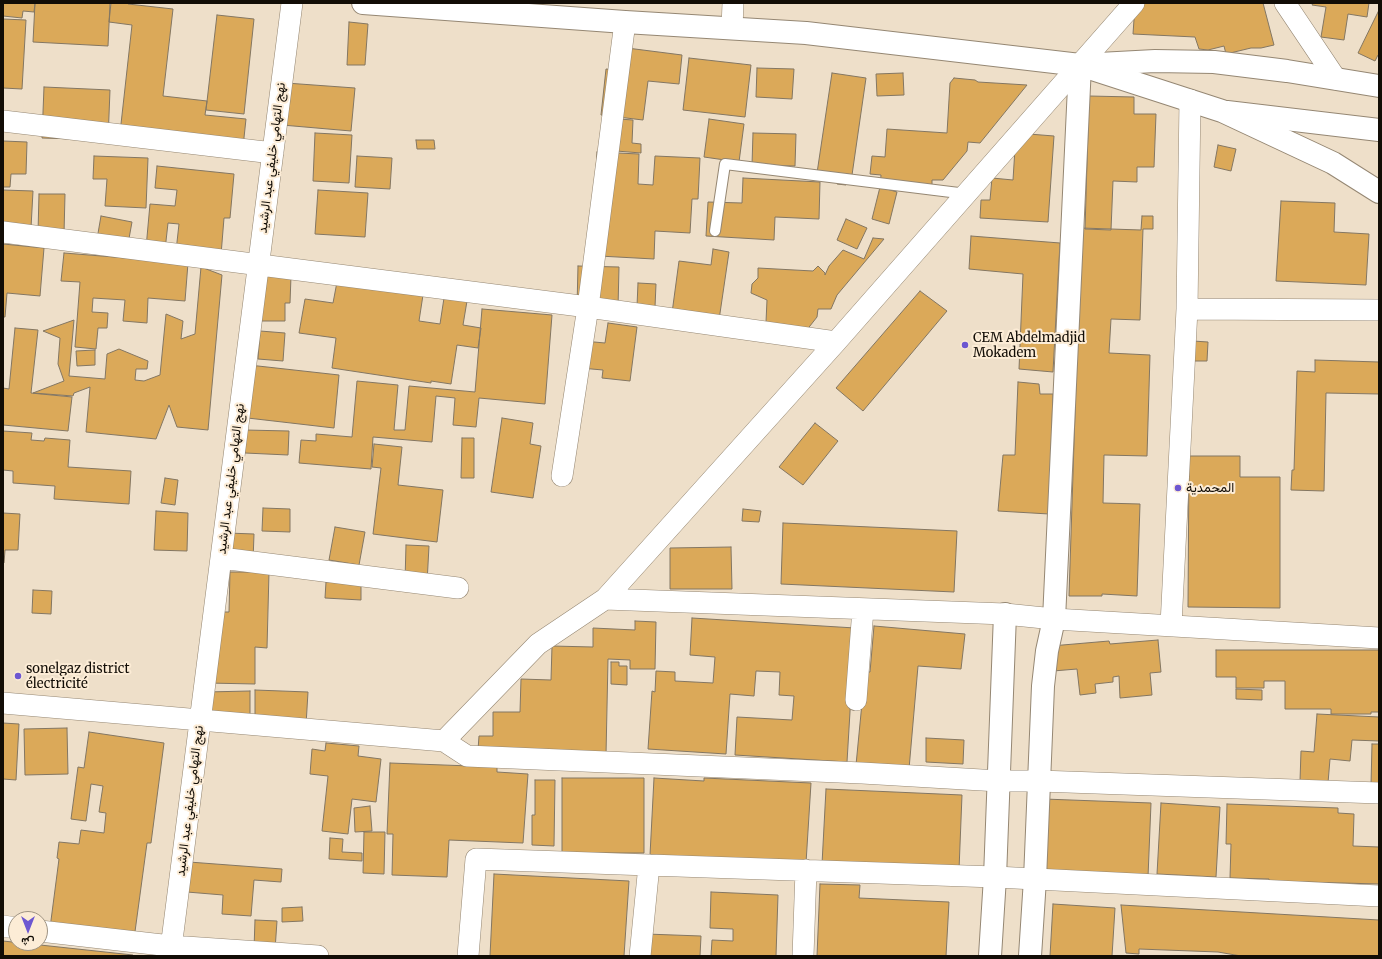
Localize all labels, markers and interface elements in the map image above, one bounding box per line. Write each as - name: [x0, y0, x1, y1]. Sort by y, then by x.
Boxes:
- street label: نهج التهامي خليفي عبد الرشيد: [255, 82, 289, 234]
- place label: CEM Abdelmadjid Mokadem: [973, 330, 1085, 361]
- marker: CEM Abdelmadjid Mokadem: [960, 340, 970, 350]
- street label: نهج التهامي خليفي عبد الرشيد: [214, 403, 248, 555]
- place label: المحمدية: [1186, 480, 1234, 496]
- marker: المحمدية: [1173, 483, 1183, 493]
- place label: sonelgaz district électricité: [26, 661, 129, 692]
- marker: sonelgaz district électricité: [13, 671, 23, 681]
- street label: نهج التهامي خليفي عبد الرشيد: [173, 725, 207, 877]
- north arrow: [8, 911, 48, 951]
- text: ش: [21, 935, 35, 949]

